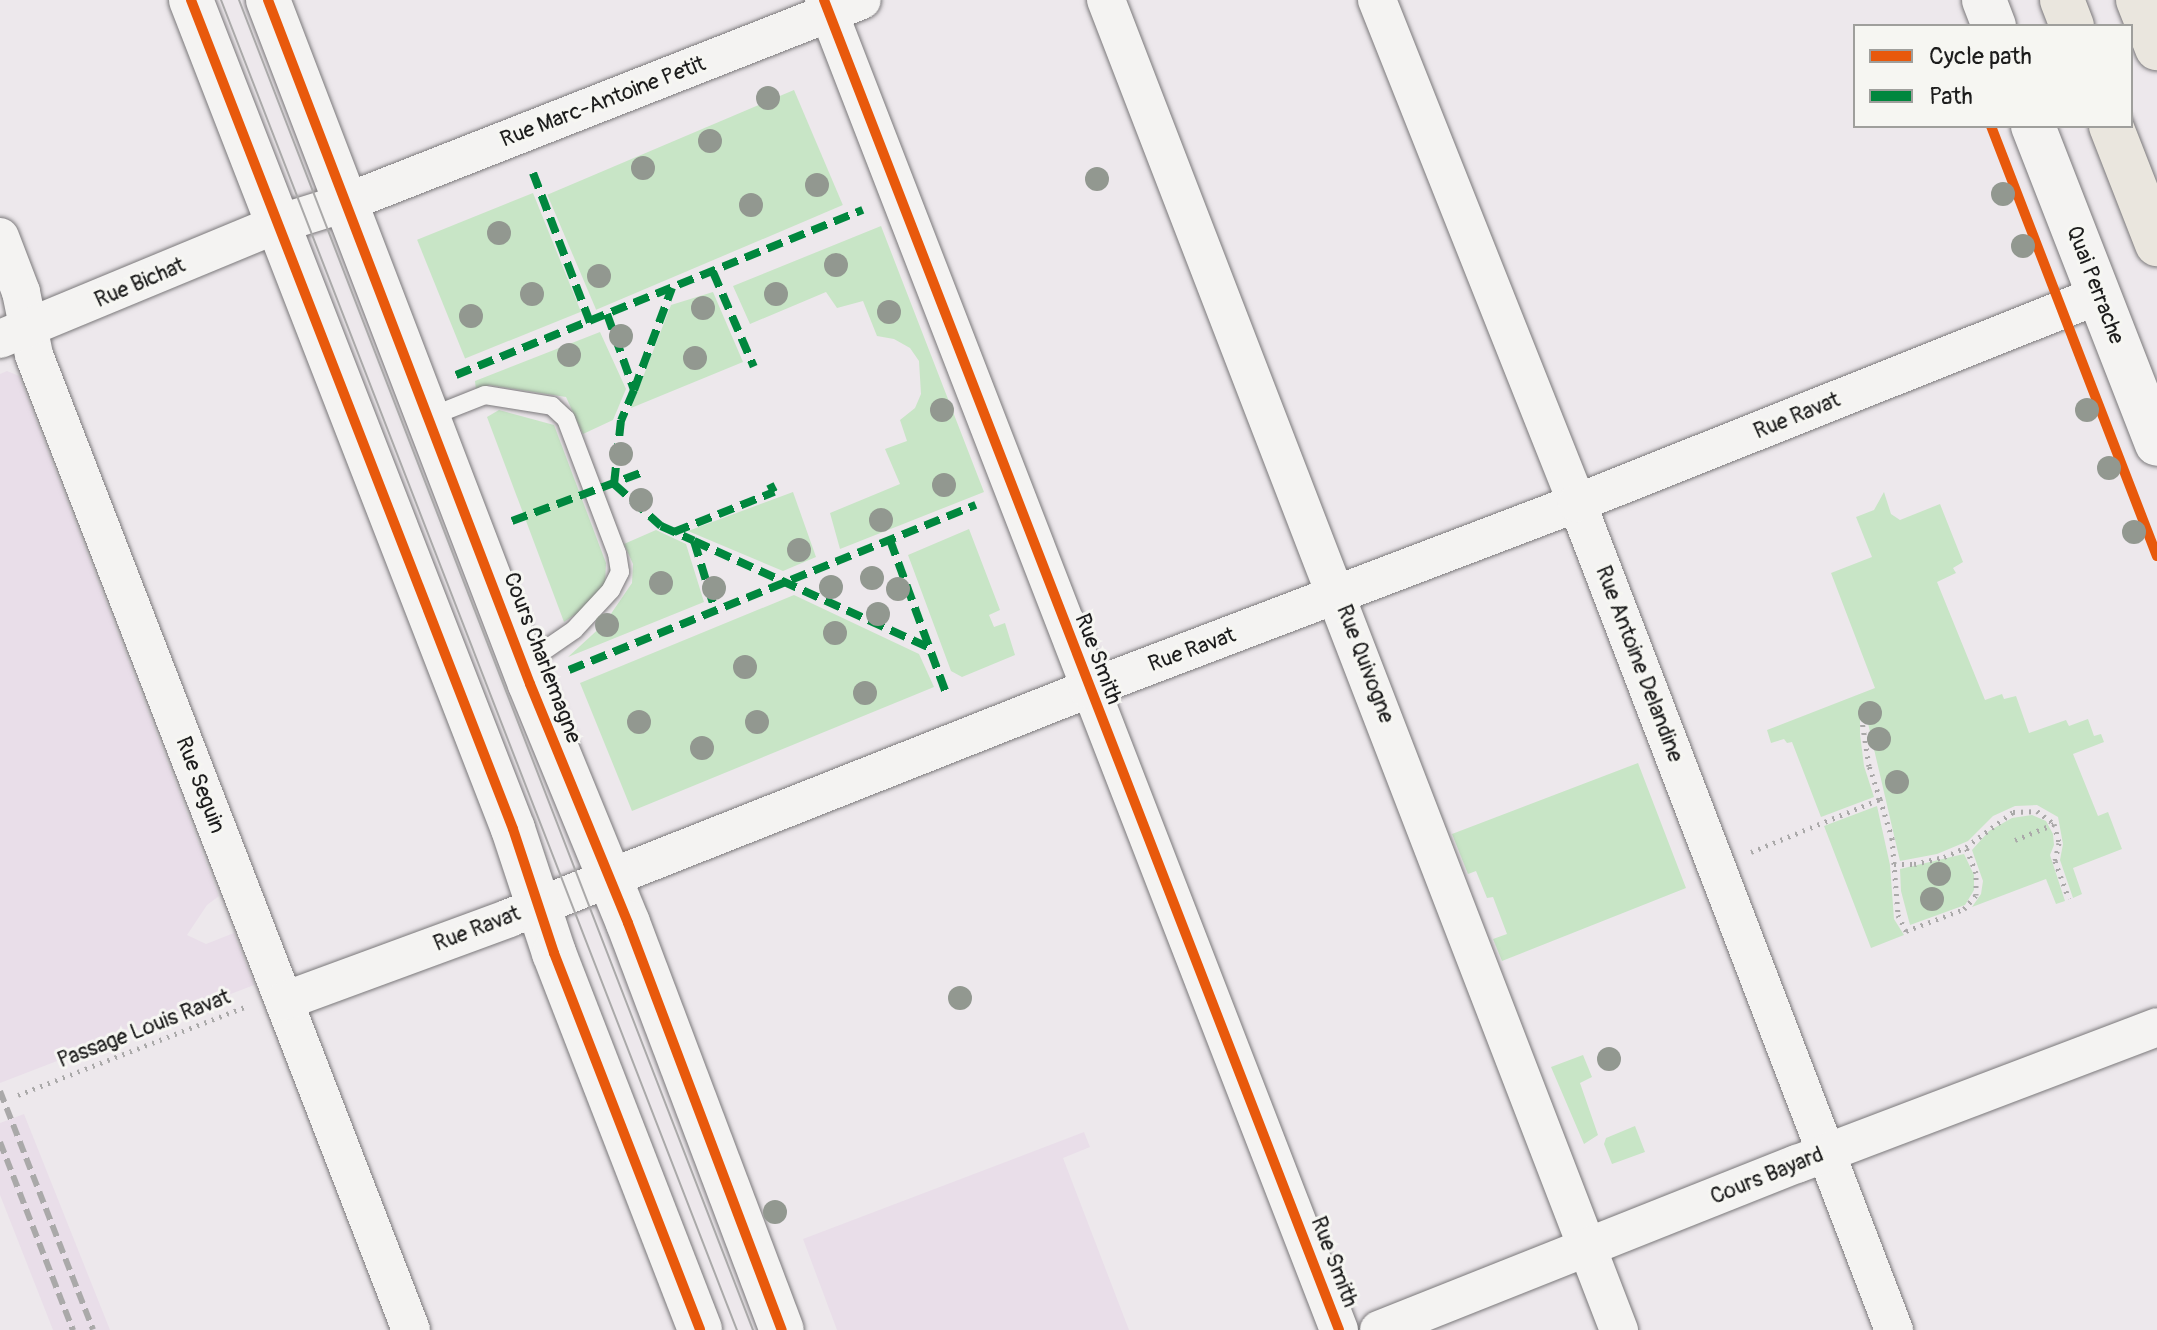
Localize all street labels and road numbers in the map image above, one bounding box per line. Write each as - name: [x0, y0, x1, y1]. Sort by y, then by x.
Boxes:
- street label: Rue Marc-Antoine Petit: [497, 51, 709, 153]
- street label: Quai Perrache: [2060, 222, 2130, 348]
- street label: Rue Bichat: [91, 252, 189, 314]
- street label: Rue Ravat: [1750, 387, 1844, 445]
- street label: Rue Antoine Delandine: [1589, 562, 1689, 766]
- street label: Cours Charlemagne: [497, 569, 587, 747]
- street label: Rue Quivogne: [1330, 601, 1400, 727]
- street label: Rue Smith: [1069, 610, 1127, 708]
- street label: Rue Ravat: [1145, 622, 1239, 678]
- street label: Rue Seguin: [170, 733, 230, 837]
- street label: Rue Ravat: [430, 900, 524, 958]
- street label: Passage Louis Ravat: [54, 984, 234, 1074]
- street label: Cours Bayard: [1707, 1141, 1827, 1211]
- street label: Rue Smith: [1305, 1213, 1363, 1311]

